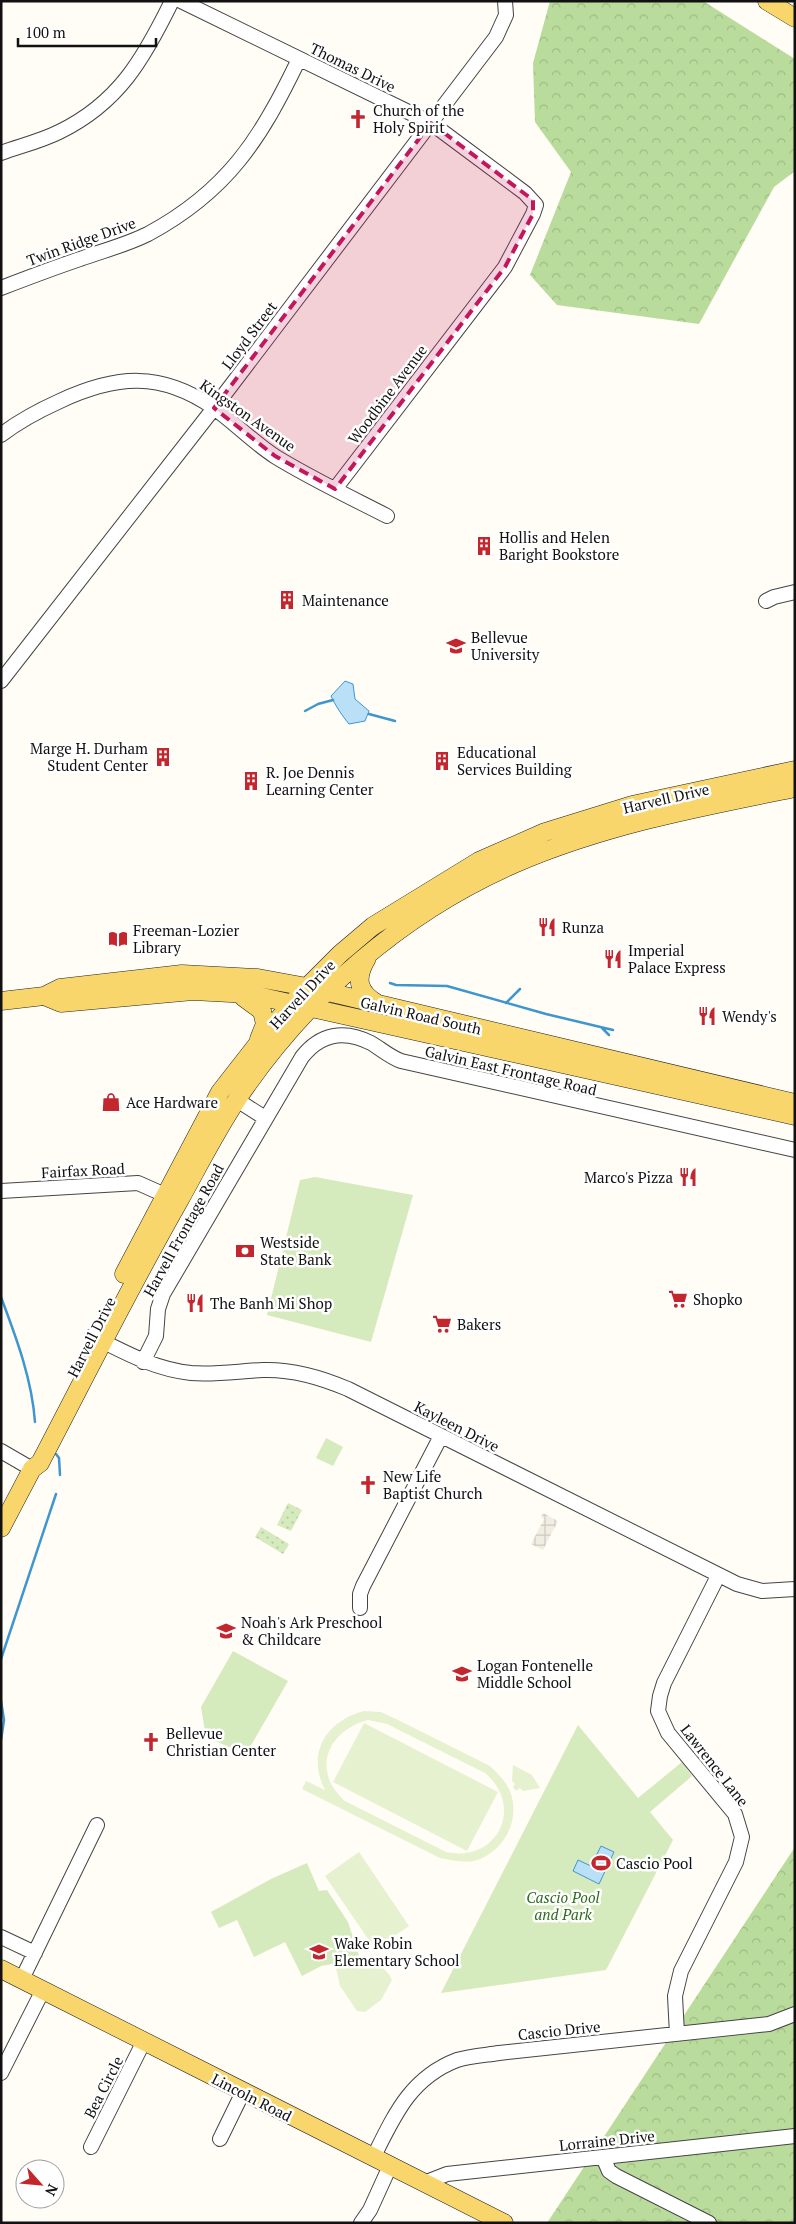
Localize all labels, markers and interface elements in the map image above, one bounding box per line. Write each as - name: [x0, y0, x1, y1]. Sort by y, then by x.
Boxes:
- scale bar: [18, 15, 155, 47]
- text: 100 m: [25, 22, 66, 42]
- street label: Thomas Drive: [307, 38, 399, 96]
- place label: Church of the Holy Spirit: [373, 100, 464, 137]
- church icon: Church of the Holy Spirit: [347, 108, 369, 130]
- street label: Twin Ridge Drive: [24, 212, 138, 270]
- street label: Lloyd Street: [217, 297, 281, 373]
- street label: Woodbine Avenue: [343, 340, 431, 448]
- street label: Kingston Avenue: [196, 374, 300, 456]
- place label: Hollis and Helen Baright Bookstore: [499, 527, 619, 564]
- building icon: Hollis and Helen Baright Bookstore: [473, 535, 495, 557]
- building icon: Maintenance: [276, 589, 298, 611]
- place label: Maintenance: [302, 590, 389, 610]
- place label: Bellevue University: [471, 627, 540, 664]
- school or university icon: Bellevue University: [445, 635, 467, 657]
- place label: Marge H. Durham Student Center: [30, 738, 148, 775]
- place label: Educational Services Building: [457, 742, 573, 779]
- building icon: Marge H. Durham Student Center: [152, 746, 174, 768]
- building icon: Educational Services Building: [431, 750, 453, 772]
- place label: R. Joe Dennis Learning Center: [266, 762, 374, 799]
- building icon: R. Joe Dennis Learning Center: [240, 770, 262, 792]
- street label: Harvell Drive: [621, 778, 711, 818]
- restaurant icon: Runza: [536, 916, 558, 938]
- place label: Runza: [562, 917, 604, 937]
- place label: Freeman-Lozier Library: [133, 920, 240, 957]
- library icon: Freeman-Lozier Library: [107, 928, 129, 950]
- place label: Imperial Palace Express: [628, 940, 726, 977]
- restaurant icon: Imperial Palace Express: [602, 948, 624, 970]
- street label: Harvell Drive: [265, 955, 339, 1033]
- street label: Galvin Road South: [359, 991, 484, 1039]
- restaurant icon: Wendy's: [696, 1005, 718, 1027]
- place label: Wendy's: [722, 1006, 777, 1026]
- street label: Galvin East Frontage Road: [423, 1040, 599, 1100]
- shop icon: Ace Hardware: [100, 1091, 122, 1113]
- place label: Ace Hardware: [126, 1092, 218, 1112]
- street label: Fairfax Road: [41, 1158, 125, 1182]
- street label: Harvell Frontage Road: [138, 1160, 228, 1300]
- restaurant icon: Marco's Pizza: [677, 1166, 699, 1188]
- place label: Marco's Pizza: [584, 1167, 673, 1187]
- place label: Westside State Bank: [260, 1232, 332, 1269]
- bank icon: Westside State Bank: [234, 1240, 256, 1262]
- supermarket icon: Shopko: [667, 1288, 689, 1310]
- place label: Shopko: [693, 1289, 743, 1309]
- restaurant icon: The Banh Mi Shop: [184, 1292, 206, 1314]
- street label: Harvell Drive: [62, 1293, 120, 1381]
- place label: The Banh Mi Shop: [210, 1293, 332, 1313]
- supermarket icon: Bakers: [431, 1313, 453, 1335]
- place label: Bakers: [457, 1314, 501, 1334]
- street label: Kayleen Drive: [411, 1396, 503, 1456]
- place label: New Life Baptist Church: [383, 1466, 483, 1503]
- church icon: New Life Baptist Church: [357, 1474, 379, 1496]
- place label: Noah's Ark Preschool & Childcare: [241, 1612, 382, 1649]
- school or university icon: Noah's Ark Preschool & Childcare: [215, 1620, 237, 1642]
- place label: Logan Fontenelle Middle School: [477, 1655, 593, 1692]
- school or university icon: Logan Fontenelle Middle School: [451, 1663, 473, 1685]
- street label: Lawrence Lane: [677, 1720, 753, 1810]
- place label: Bellevue Christian Center: [166, 1723, 276, 1760]
- church icon: Bellevue Christian Center: [140, 1731, 162, 1753]
- sports icon: Cascio Pool: [590, 1852, 612, 1874]
- place label: Cascio Pool: [616, 1853, 693, 1873]
- park label: Cascio Pool and Park: [526, 1887, 601, 1924]
- place label: Wake Robin Elementary School: [334, 1933, 460, 1970]
- school or university icon: Wake Robin Elementary School: [308, 1941, 330, 1963]
- street label: Cascio Drive: [517, 2016, 601, 2044]
- street label: Bea Circle: [79, 2053, 127, 2121]
- street label: Lincoln Road: [209, 2068, 295, 2126]
- street label: Lorraine Drive: [558, 2125, 656, 2155]
- north arrow: [15, 2159, 65, 2209]
- text: N: [41, 2181, 63, 2200]

